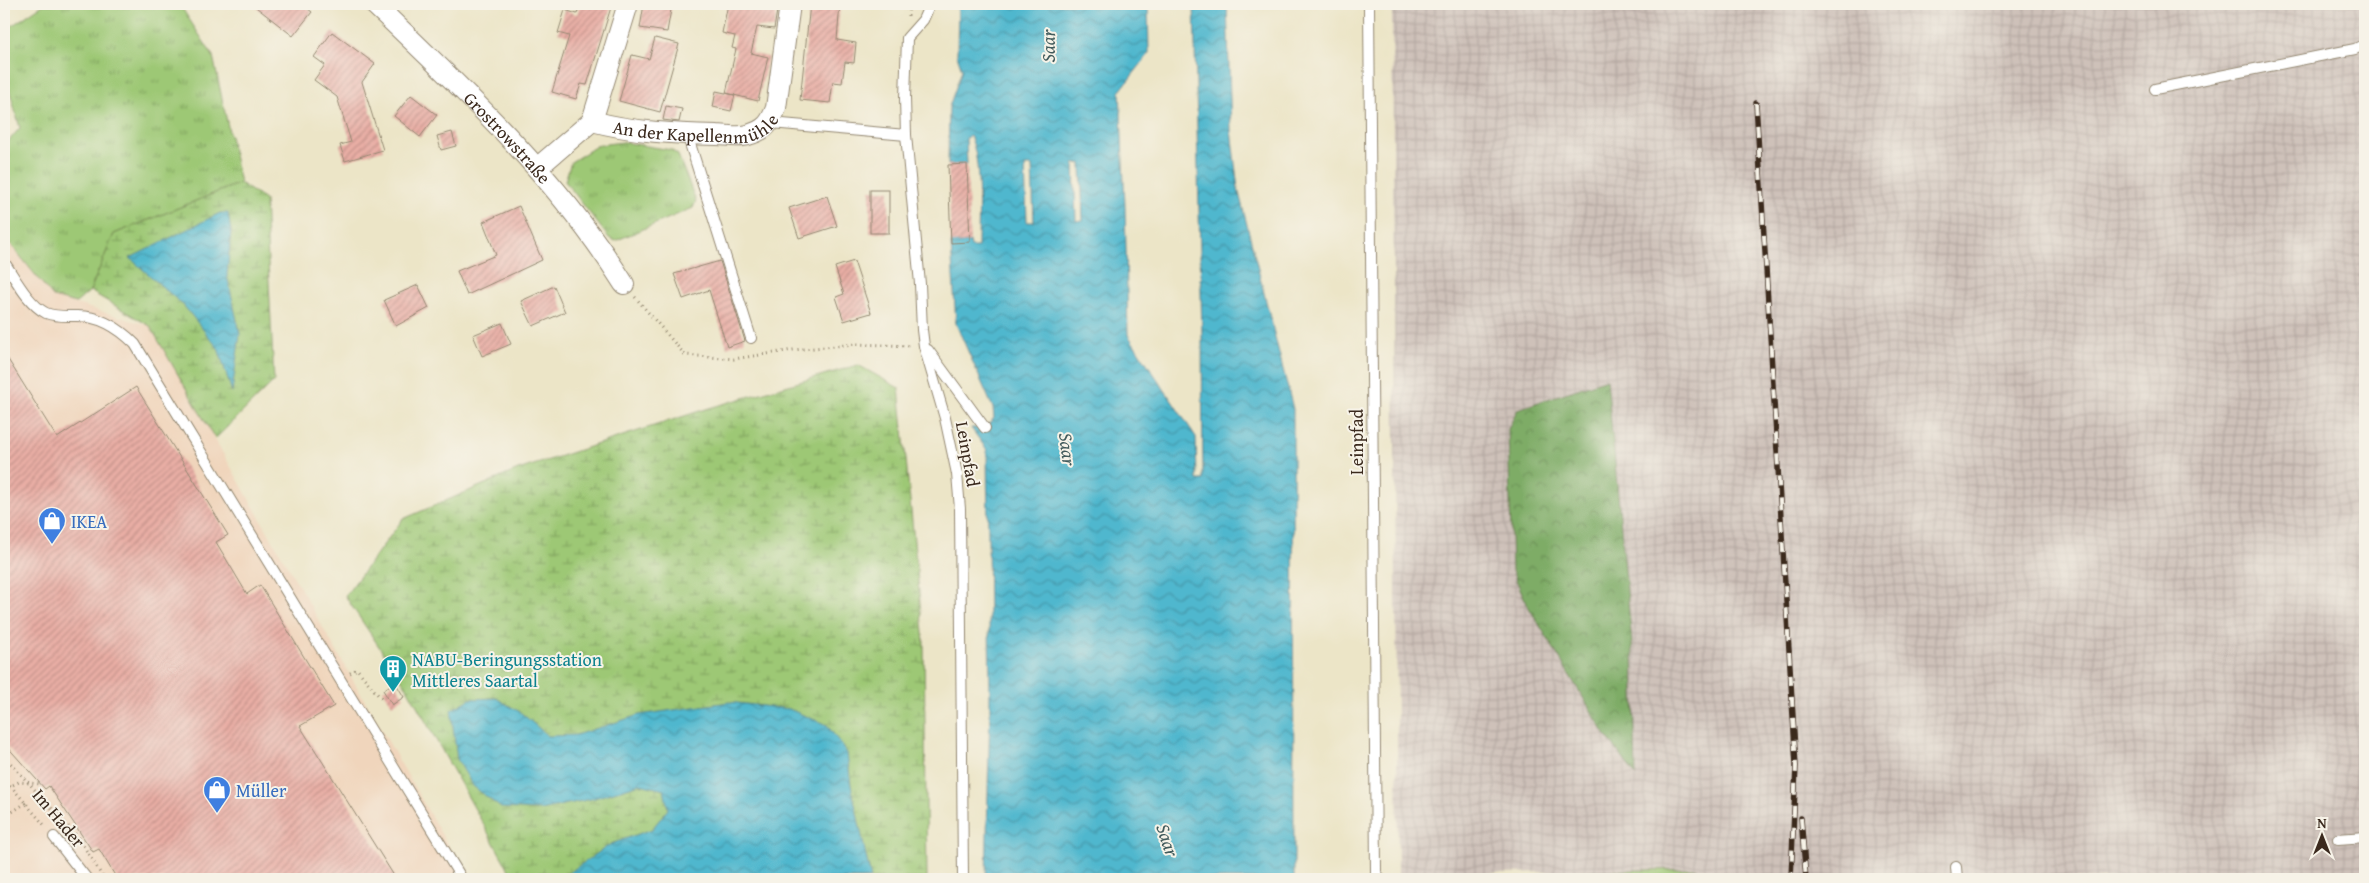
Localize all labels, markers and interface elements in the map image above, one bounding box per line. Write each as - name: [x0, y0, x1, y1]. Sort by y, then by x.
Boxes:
- water label: Saar: [1034, 29, 1062, 63]
- street label: Grostrowstraße: [458, 85, 558, 190]
- street label: An der Kapellenmühle: [611, 109, 785, 150]
- street label: Leinpfad: [1343, 409, 1370, 475]
- street label: Leinpfad: [949, 419, 987, 489]
- water label: Saar: [1052, 431, 1084, 468]
- shop icon: IKEA: [37, 506, 67, 545]
- place label: IKEA: [71, 508, 107, 535]
- place label: NABU-Beringungsstation Mittleres Saartal: [412, 646, 602, 694]
- building icon: NABU-Beringungsstation Mittleres Saartal: [378, 654, 408, 693]
- shop icon: Müller: [202, 775, 232, 814]
- place label: Müller: [236, 777, 287, 804]
- street label: Im Hader: [26, 782, 92, 854]
- north arrow: [2296, 810, 2346, 860]
- text: N: [2317, 813, 2327, 833]
- water label: Saar: [1149, 820, 1187, 861]

